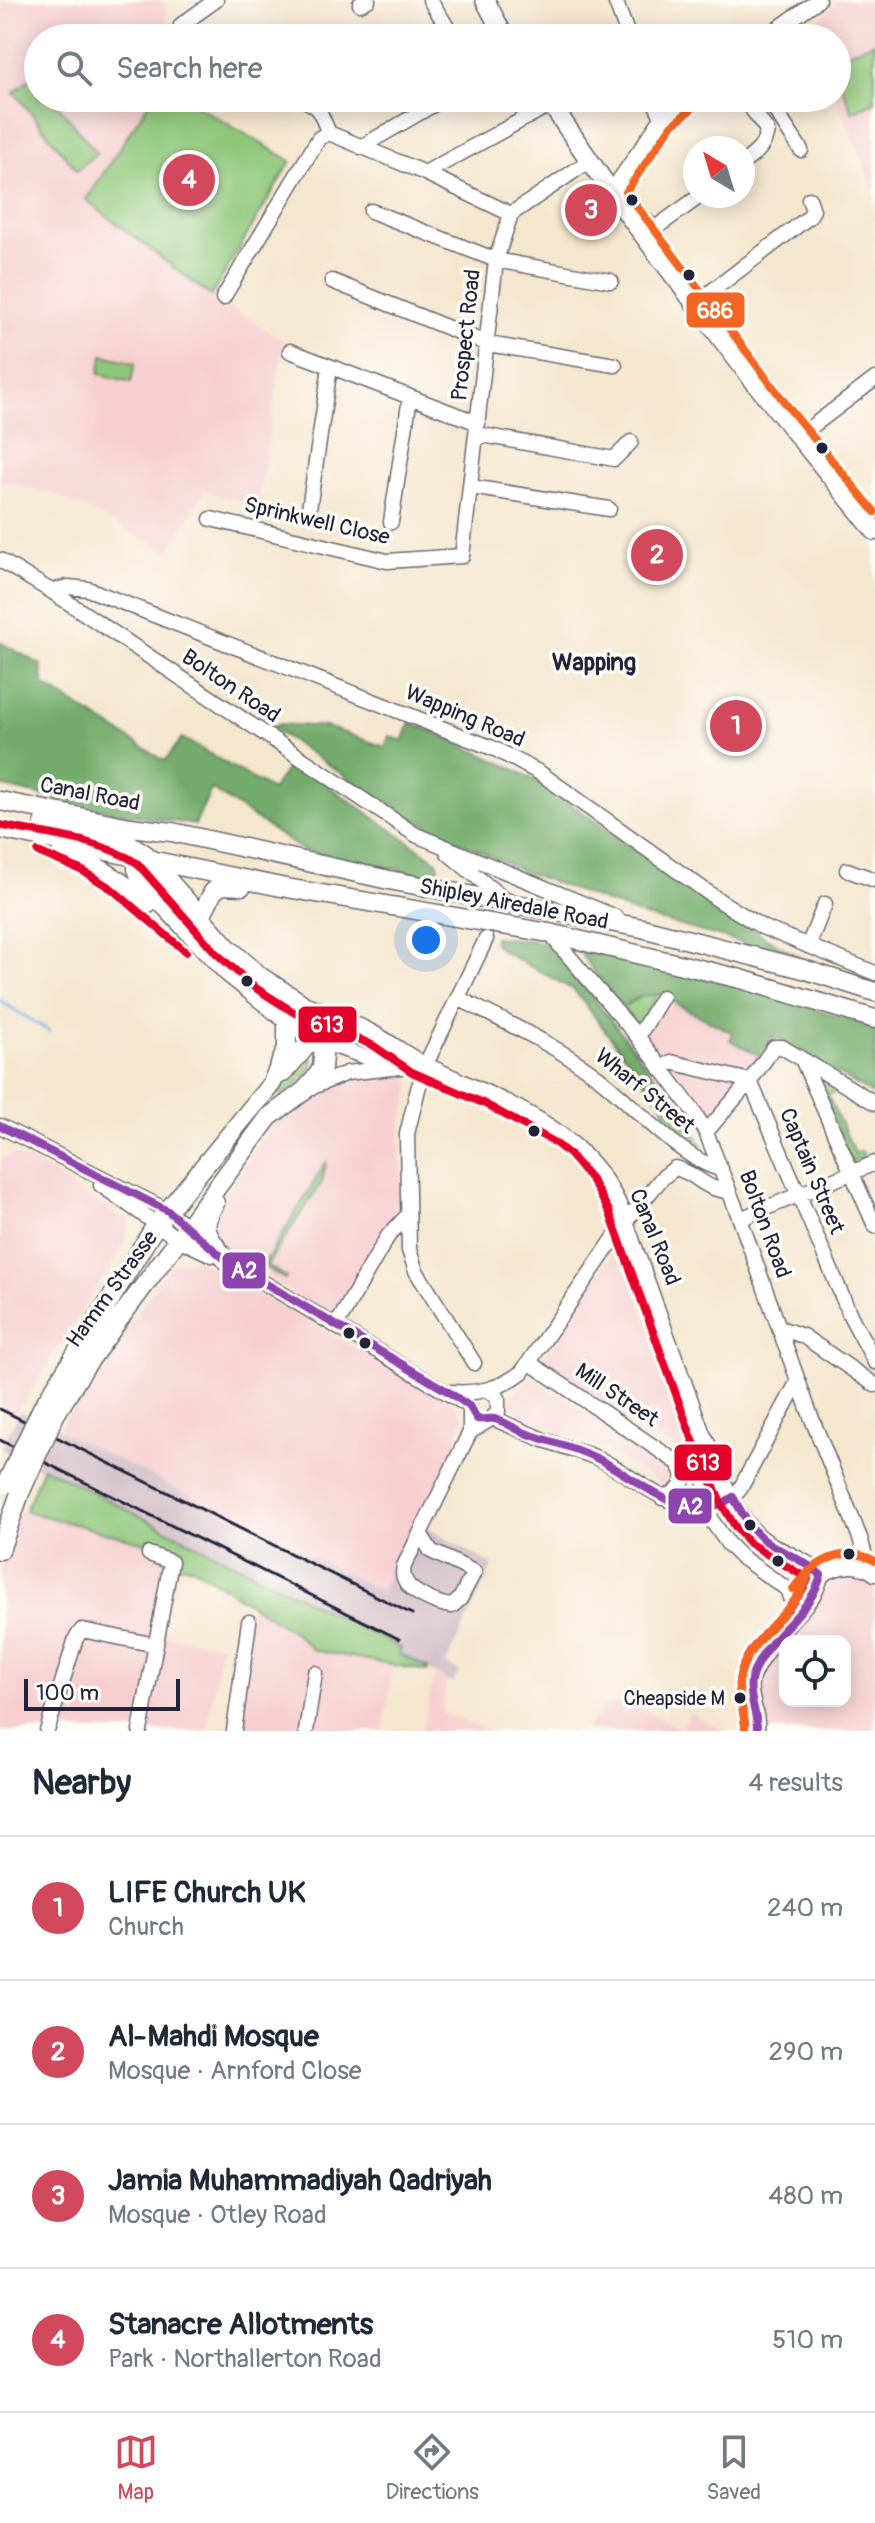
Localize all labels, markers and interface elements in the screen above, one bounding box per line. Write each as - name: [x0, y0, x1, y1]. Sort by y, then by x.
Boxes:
- search box: [24, 24, 851, 112]
- icon: search: [52, 46, 96, 90]
- text: Search here: [116, 50, 263, 87]
- north arrow: [683, 136, 755, 208]
- pin: 4: [163, 150, 215, 210]
- pin: 3: [565, 180, 617, 240]
- unlabelled marker: [624, 192, 640, 208]
- unlabelled marker: [681, 267, 697, 283]
- street label: Prospect Road: [445, 268, 487, 402]
- line badge: 686: [685, 291, 746, 329]
- text: 686: [697, 297, 734, 325]
- unlabelled marker: [814, 440, 830, 456]
- street label: Sprinkwell Close: [241, 491, 393, 551]
- pin: 2: [631, 525, 683, 585]
- street label: Bolton Road: [176, 643, 286, 729]
- district label: Wapping: [552, 648, 636, 677]
- street label: Wapping Road: [401, 678, 529, 754]
- pin: 1: [710, 696, 762, 756]
- street label: Canal Road: [38, 771, 142, 817]
- street label: Shipley Airedale Road: [417, 872, 611, 936]
- your location: [406, 920, 446, 960]
- unlabelled marker: [239, 973, 255, 989]
- line badge: 613: [297, 1005, 358, 1044]
- text: 613: [310, 1011, 344, 1039]
- street label: Wharf Street: [589, 1042, 701, 1140]
- street label: Captain Street: [773, 1104, 851, 1238]
- unlabelled marker: [526, 1123, 542, 1139]
- street label: Bolton Road: [733, 1166, 797, 1282]
- street label: Canal Road: [623, 1185, 687, 1289]
- street label: Hamm Strasse: [60, 1225, 164, 1353]
- line badge: A2: [221, 1251, 267, 1290]
- text: A2: [231, 1257, 257, 1285]
- unlabelled marker: [341, 1325, 357, 1341]
- unlabelled marker: [357, 1335, 373, 1351]
- street label: Mill Street: [570, 1357, 664, 1433]
- line badge: 613: [673, 1443, 733, 1482]
- text: 613: [686, 1449, 720, 1477]
- line badge: A2: [667, 1487, 713, 1525]
- text: A2: [677, 1493, 703, 1521]
- unlabelled marker: [742, 1517, 758, 1533]
- unlabelled marker: [841, 1546, 857, 1562]
- unlabelled marker: [770, 1553, 786, 1569]
- map controls: [779, 1635, 851, 1707]
- button: locate: [779, 1635, 851, 1707]
- scale bar: [24, 1675, 180, 1711]
- text: 100 m: [36, 1679, 99, 1707]
- place label: Cheapside M: [624, 1686, 725, 1711]
- marker: Cheapside M: [732, 1690, 748, 1706]
- text: Nearby: [32, 1762, 131, 1805]
- text: 4 results: [748, 1767, 843, 1799]
- text: LIFE Church UK: [108, 1874, 306, 1911]
- text: 1: [53, 1892, 63, 1924]
- text: 240 m: [767, 1892, 843, 1924]
- text: Church: [108, 1911, 184, 1943]
- text: Al‐Mahdi Mosque: [108, 2018, 319, 2055]
- text: 2: [51, 2036, 65, 2068]
- text: 290 m: [769, 2036, 843, 2068]
- text: Mosque · Arnford Close: [108, 2055, 362, 2087]
- text: Jamia Muhammadiyah Qadriyah: [108, 2162, 492, 2199]
- text: 3: [51, 2180, 65, 2212]
- text: 480 m: [768, 2180, 843, 2212]
- text: Mosque · Otley Road: [108, 2199, 327, 2231]
- text: Stanacre Allotments: [108, 2306, 373, 2343]
- text: 4: [50, 2324, 66, 2356]
- text: 510 m: [772, 2324, 843, 2356]
- text: Park · Northallerton Road: [108, 2343, 382, 2375]
- tab: Map: [114, 2430, 158, 2506]
- tab: Directions: [386, 2430, 479, 2506]
- tab: Saved: [707, 2430, 761, 2506]

